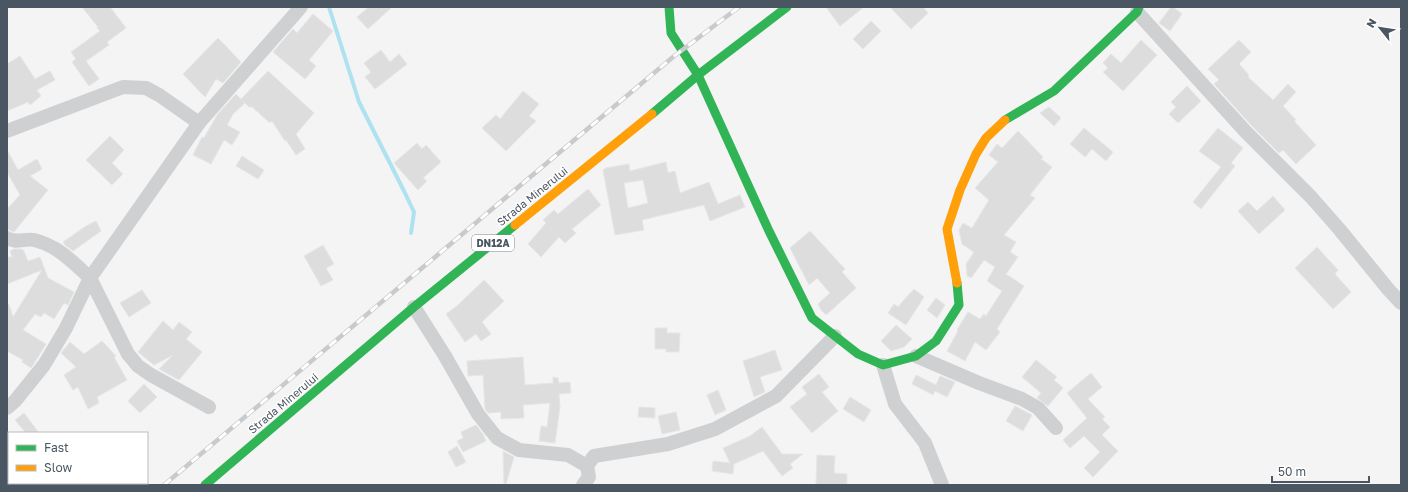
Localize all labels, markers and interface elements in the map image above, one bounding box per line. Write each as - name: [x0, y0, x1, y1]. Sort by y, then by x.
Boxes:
- north arrow: [1360, 8, 1400, 48]
- text: N: [1363, 16, 1379, 30]
- street label: Strada Minerului: [494, 164, 570, 228]
- road number: DN12A: [472, 235, 514, 251]
- street label: Strada Minerului: [246, 370, 321, 436]
- legend: [8, 432, 148, 484]
- text: Fast: [44, 440, 69, 455]
- scale bar: [1272, 458, 1369, 484]
- text: Slow: [44, 460, 72, 475]
- text: 50 m: [1278, 464, 1306, 479]

